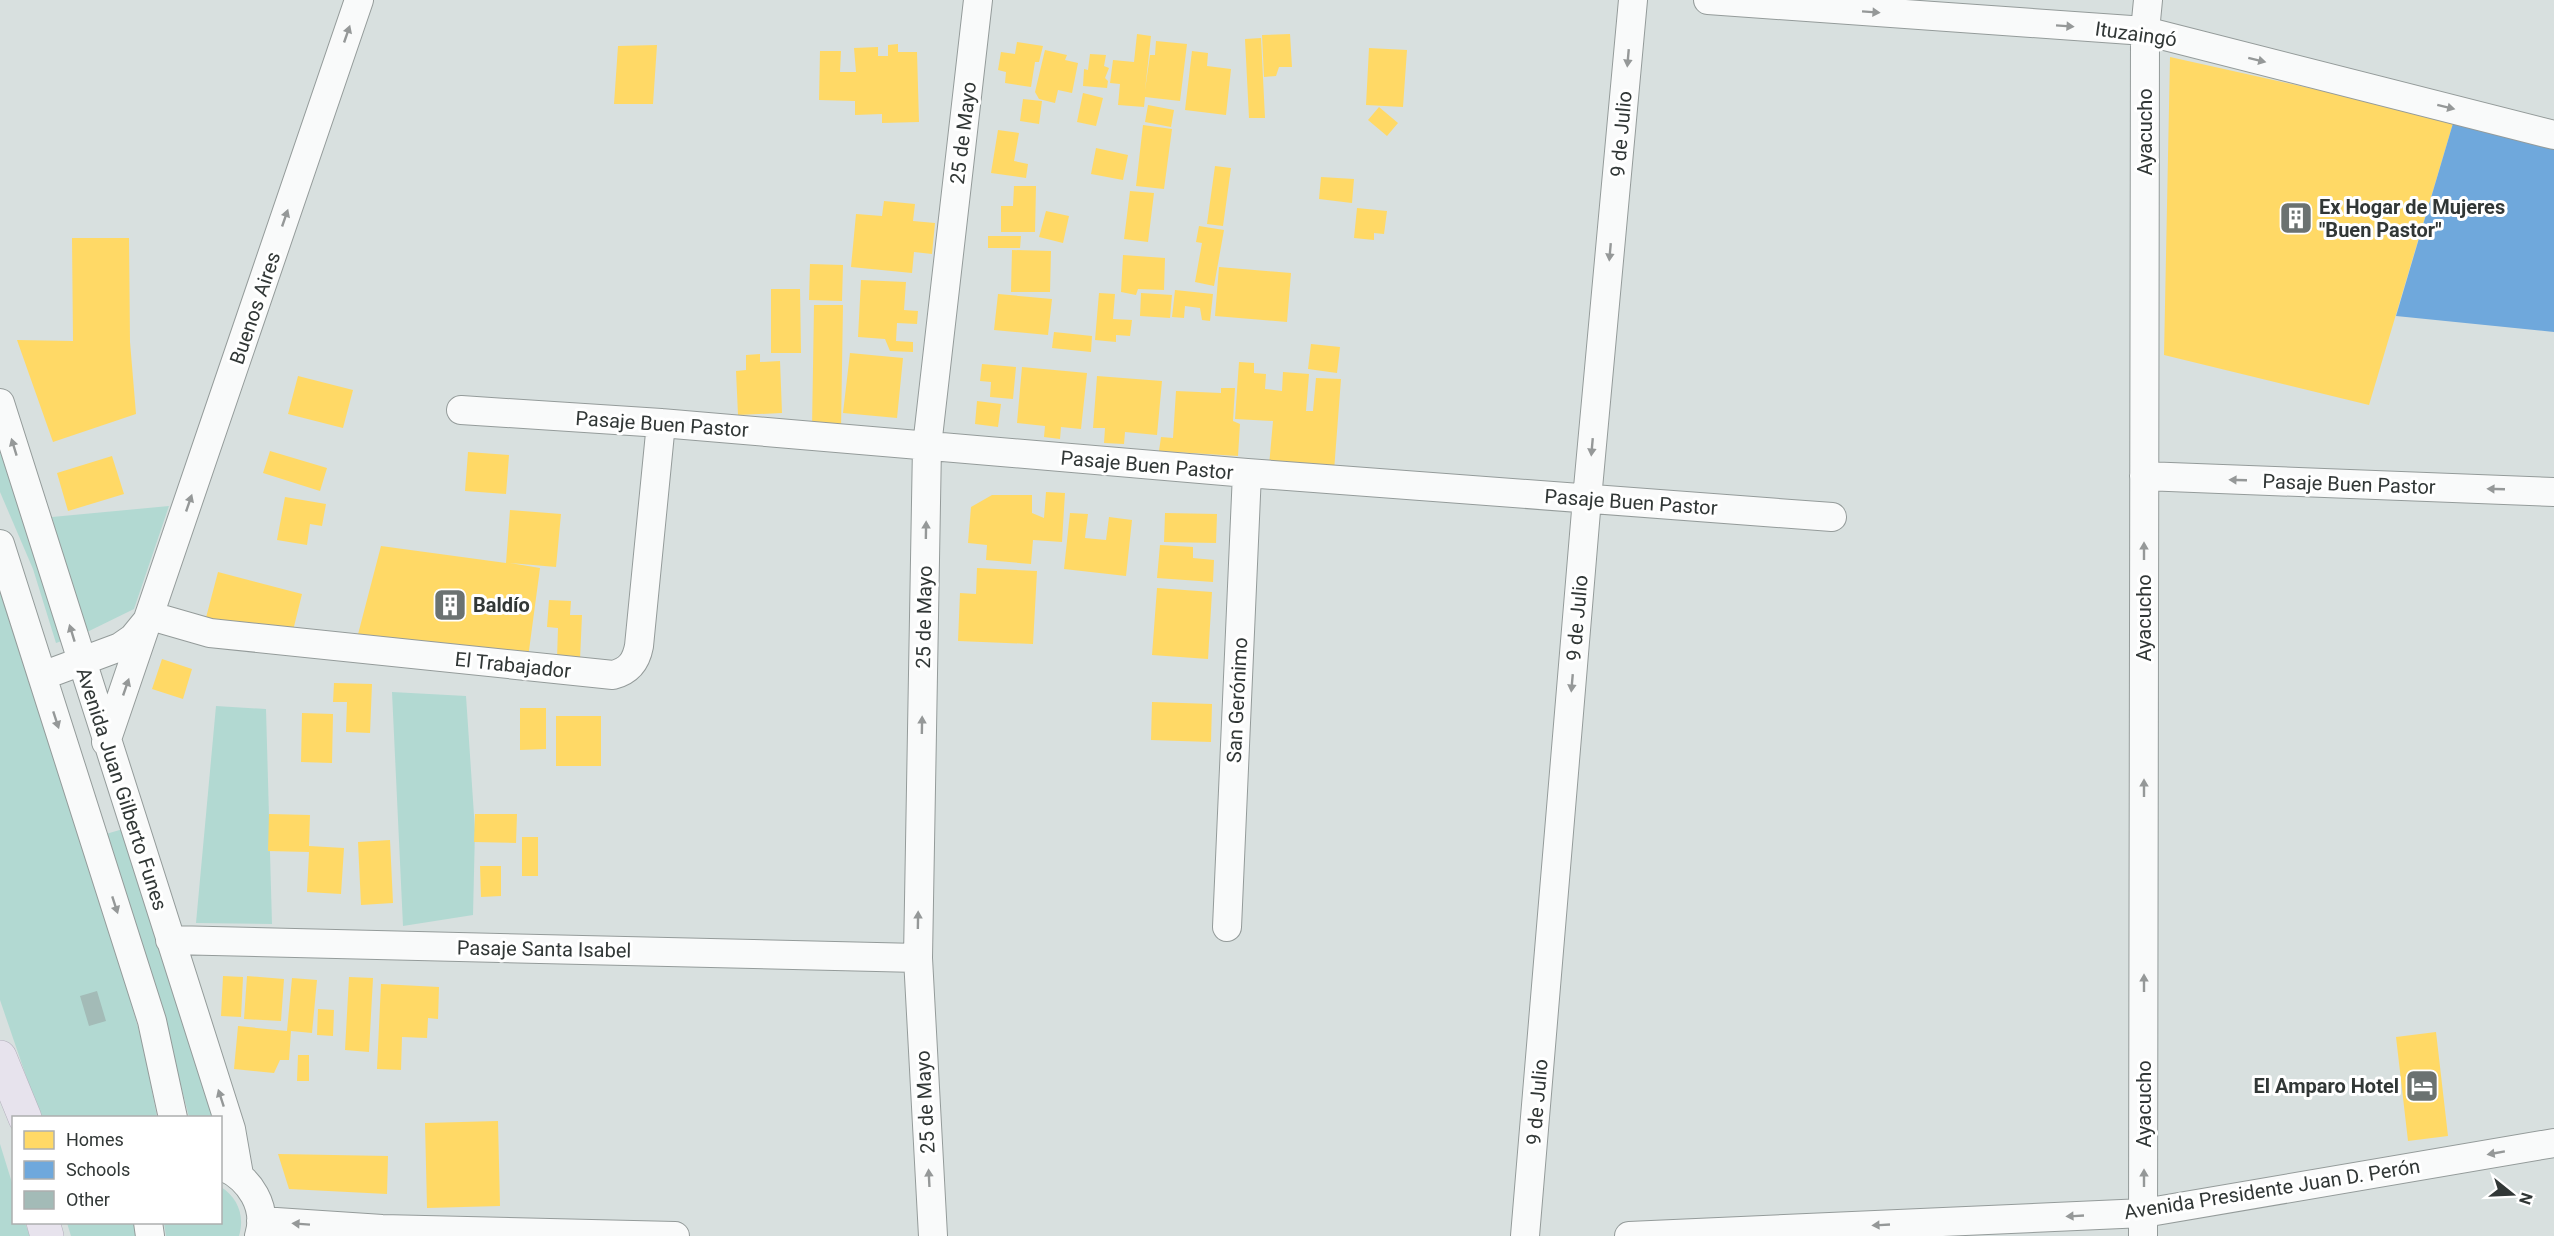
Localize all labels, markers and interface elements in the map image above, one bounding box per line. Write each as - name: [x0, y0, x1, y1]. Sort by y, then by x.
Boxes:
- one-way arrow: [1861, 7, 1880, 16]
- street label: Ituzaingó: [2094, 16, 2178, 52]
- one-way arrow: [2056, 21, 2075, 30]
- one-way arrow: [343, 25, 353, 43]
- one-way arrow: [1623, 49, 1633, 68]
- one-way arrow: [2247, 55, 2266, 65]
- street label: 25 de Mayo: [945, 80, 981, 186]
- street label: Ayacucho: [2133, 88, 2157, 176]
- street label: 9 de Julio: [1605, 90, 1637, 178]
- one-way arrow: [2436, 103, 2455, 113]
- place label: Ex Hogar de Mujeres "Buen Pastor": [2319, 195, 2505, 242]
- building icon: Ex Hogar de Mujeres "Buen Pastor": [2278, 200, 2314, 236]
- one-way arrow: [281, 209, 290, 227]
- one-way arrow: [1605, 243, 1615, 262]
- street label: Buenos Aires: [225, 249, 285, 367]
- street label: Pasaje Buen Pastor: [575, 406, 749, 442]
- one-way arrow: [9, 437, 18, 455]
- one-way arrow: [1587, 437, 1597, 456]
- street label: Pasaje Buen Pastor: [1060, 445, 1235, 485]
- street label: Pasaje Buen Pastor: [2262, 469, 2436, 499]
- one-way arrow: [2228, 475, 2247, 484]
- street label: Pasaje Buen Pastor: [1544, 484, 1718, 520]
- one-way arrow: [2486, 485, 2505, 494]
- one-way arrow: [185, 494, 194, 512]
- one-way arrow: [921, 520, 930, 539]
- one-way arrow: [2139, 541, 2149, 560]
- street label: 25 de Mayo: [911, 565, 937, 669]
- street label: 9 de Julio: [1561, 574, 1593, 662]
- street label: Ayacucho: [2132, 574, 2156, 662]
- building icon: Baldío: [432, 587, 468, 623]
- place label: Baldío: [473, 593, 530, 617]
- one-way arrow: [67, 624, 76, 642]
- street label: San Gerónimo: [1222, 637, 1252, 763]
- street label: El Trabajador: [454, 647, 572, 683]
- street label: Avenida Juan Gilberto Funes: [71, 665, 173, 913]
- one-way arrow: [1567, 673, 1577, 692]
- one-way arrow: [121, 678, 131, 696]
- one-way arrow: [51, 711, 61, 729]
- one-way arrow: [917, 715, 927, 734]
- one-way arrow: [2139, 778, 2149, 797]
- one-way arrow: [111, 896, 120, 914]
- one-way arrow: [914, 910, 923, 929]
- street label: Pasaje Santa Isabel: [457, 935, 631, 963]
- one-way arrow: [2139, 973, 2149, 992]
- street label: 25 de Mayo: [910, 1050, 940, 1154]
- street label: 9 de Julio: [1521, 1058, 1553, 1146]
- street label: Ayacucho: [2132, 1060, 2156, 1148]
- hotel icon: El Amparo Hotel: [2404, 1068, 2440, 1104]
- place label: El Amparo Hotel: [2254, 1074, 2399, 1098]
- one-way arrow: [216, 1089, 226, 1107]
- legend: [12, 1116, 222, 1224]
- text: Homes: [66, 1129, 124, 1150]
- one-way arrow: [2487, 1149, 2506, 1158]
- street label: Avenida Presidente Juan D. Perón: [2122, 1154, 2422, 1224]
- text: Schools: [66, 1159, 130, 1180]
- north arrow: [2482, 1164, 2542, 1224]
- one-way arrow: [925, 1168, 934, 1187]
- one-way arrow: [2139, 1168, 2149, 1187]
- text: Other: [66, 1189, 110, 1210]
- text: N: [2515, 1190, 2537, 1207]
- one-way arrow: [2066, 1211, 2085, 1220]
- one-way arrow: [292, 1219, 311, 1229]
- one-way arrow: [1871, 1220, 1890, 1229]

